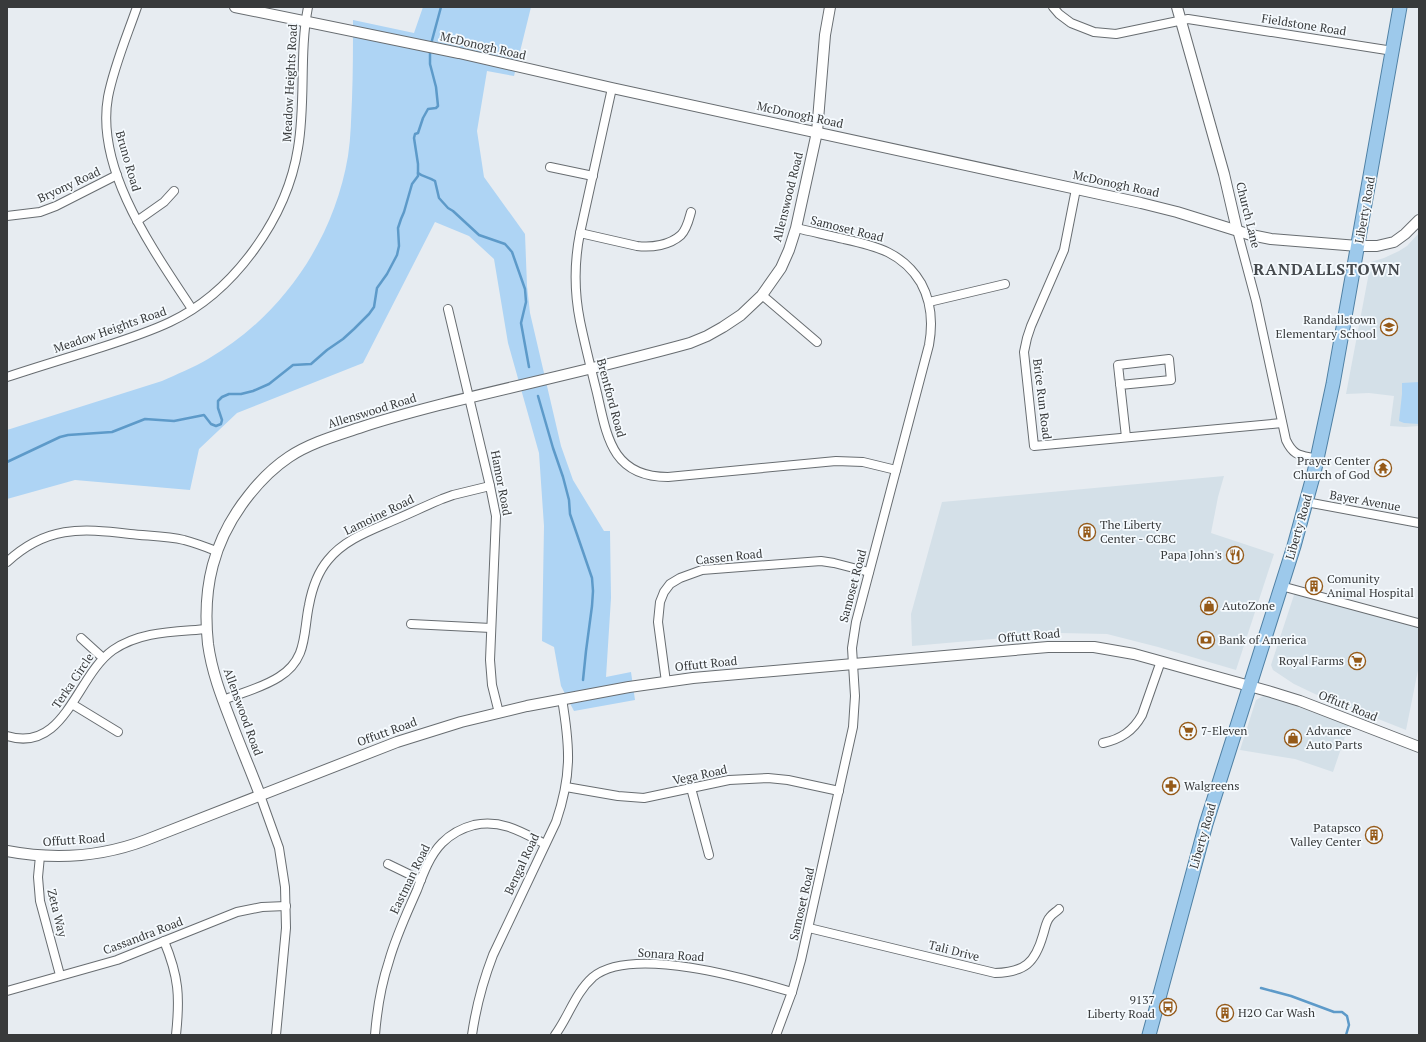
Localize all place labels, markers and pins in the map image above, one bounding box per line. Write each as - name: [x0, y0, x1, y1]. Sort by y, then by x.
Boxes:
- place label: Randallstown Elementary School: [1276, 312, 1376, 341]
- school or university icon: Randallstown Elementary School: [1379, 317, 1399, 337]
- place label: Prayer Center Church of God: [1293, 453, 1370, 482]
- temple icon: Prayer Center Church of God: [1373, 458, 1393, 478]
- place label: The Liberty Center - CCBC: [1100, 517, 1176, 546]
- building icon: The Liberty Center - CCBC: [1077, 522, 1097, 542]
- restaurant icon: Papa John's: [1225, 545, 1245, 565]
- place label: Papa John's: [1161, 547, 1222, 562]
- place label: Comunity Animal Hospital: [1327, 571, 1414, 600]
- building icon: Comunity Animal Hospital: [1304, 576, 1324, 596]
- shop icon: AutoZone: [1199, 596, 1219, 616]
- place label: AutoZone: [1222, 598, 1275, 613]
- bank icon: Bank of America: [1196, 630, 1216, 650]
- place label: Bank of America: [1219, 632, 1307, 647]
- supermarket icon: Royal Farms: [1347, 651, 1367, 671]
- place label: Royal Farms: [1279, 653, 1344, 668]
- supermarket icon: 7-Eleven: [1178, 721, 1198, 741]
- place label: 7-Eleven: [1201, 723, 1247, 738]
- place label: Advance Auto Parts: [1306, 723, 1363, 752]
- shop icon: Advance Auto Parts: [1283, 728, 1303, 748]
- pharmacy icon: Walgreens: [1161, 776, 1181, 796]
- place label: Walgreens: [1184, 778, 1239, 793]
- place label: Patapsco Valley Center: [1290, 820, 1361, 849]
- building icon: Patapsco Valley Center: [1364, 825, 1384, 845]
- place label: 9137 Liberty Road: [1087, 992, 1155, 1021]
- bus stop icon: 9137 Liberty Road: [1158, 997, 1178, 1017]
- building icon: H2O Car Wash: [1215, 1003, 1235, 1023]
- place label: H2O Car Wash: [1238, 1005, 1315, 1020]

